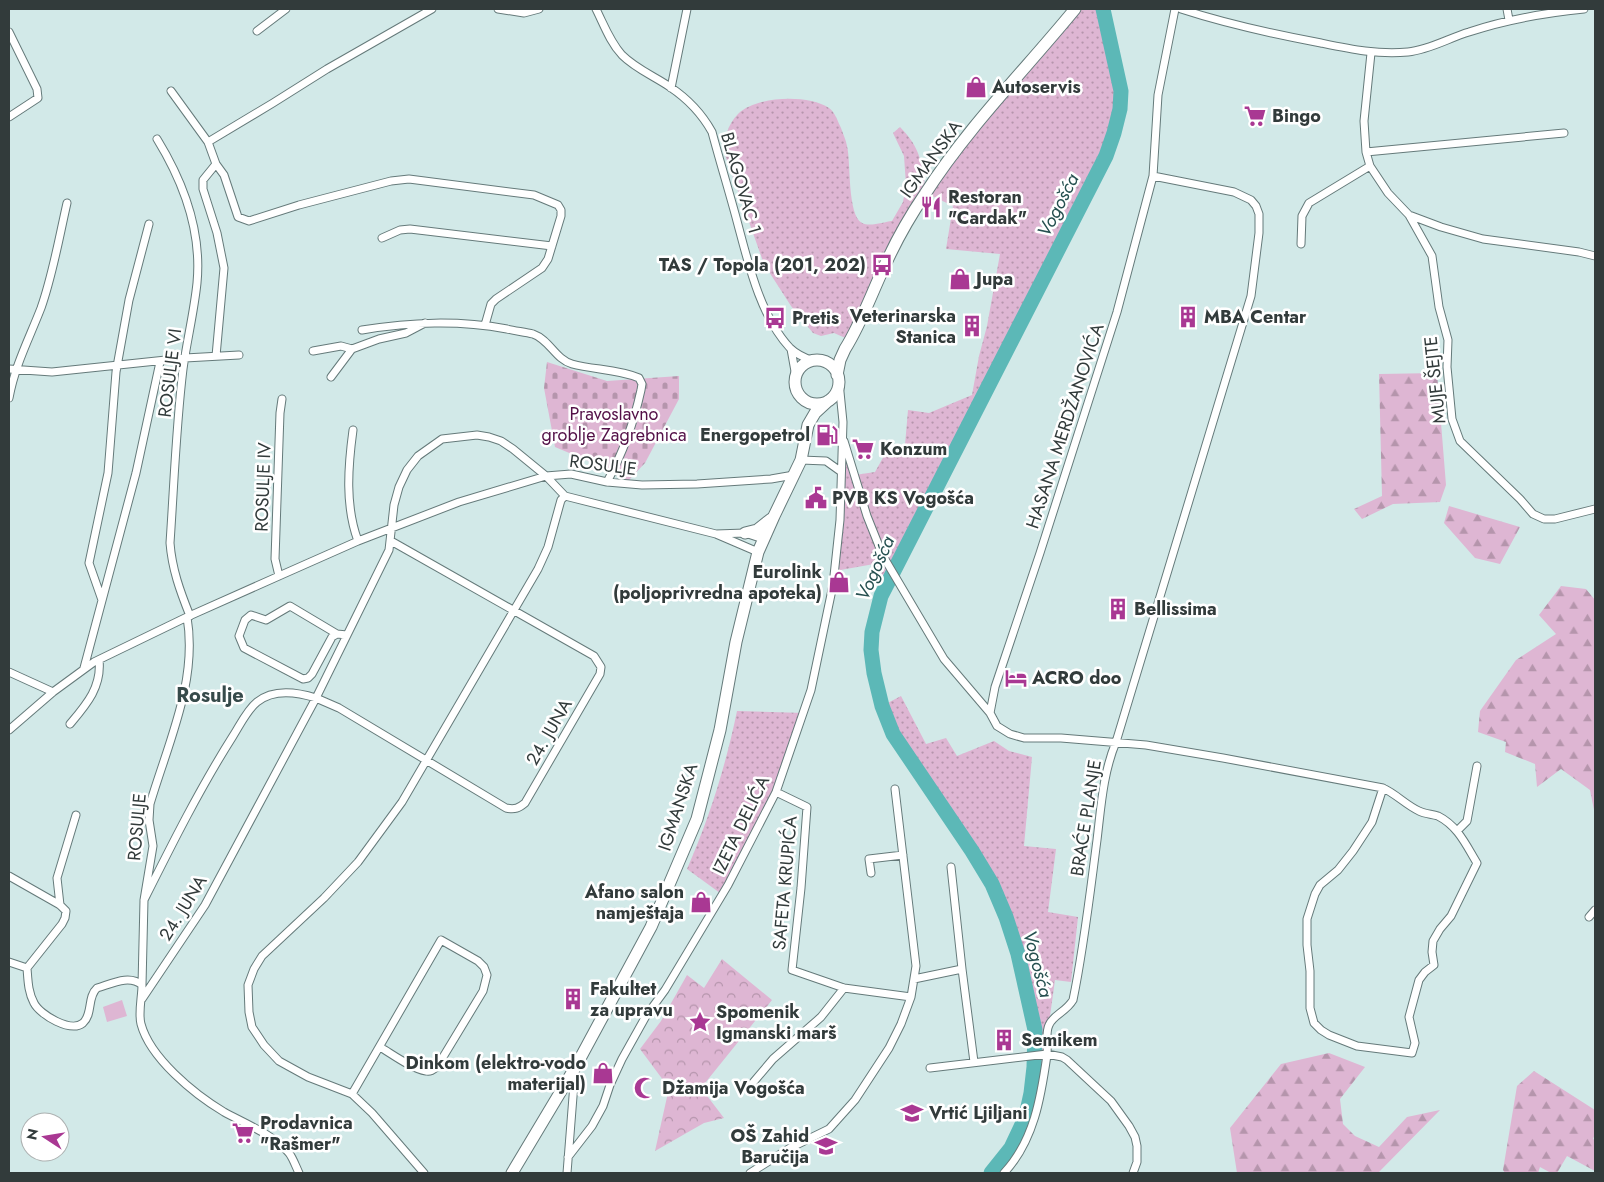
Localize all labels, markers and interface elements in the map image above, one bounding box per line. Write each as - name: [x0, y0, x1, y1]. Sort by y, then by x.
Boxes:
- shop icon: Autoservis: [963, 74, 989, 100]
- place label: Autoservis: [991, 74, 1081, 100]
- supermarket icon: Bingo: [1242, 103, 1268, 129]
- place label: Bingo: [1272, 103, 1321, 129]
- street label: IGMANSKA: [894, 115, 968, 203]
- street label: BLAGOVAC 1: [714, 129, 768, 237]
- water label: Vogošća: [1031, 168, 1086, 241]
- place label: Restoran "Cardak": [948, 184, 1027, 231]
- restaurant icon: Restoran "Cardak": [918, 194, 944, 220]
- place label: TAS / Topola (201, 202): [659, 252, 866, 278]
- bus stop icon: TAS / Topola (201, 202): [869, 252, 895, 278]
- shop icon: Jupa: [947, 266, 973, 292]
- place label: Jupa: [973, 266, 1013, 292]
- place label: Veterinarska Stanica: [849, 303, 956, 350]
- building icon: MBA Centar: [1175, 304, 1201, 330]
- place label: MBA Centar: [1204, 304, 1307, 330]
- bus stop icon: Pretis: [762, 305, 788, 331]
- place label: Pretis: [792, 305, 839, 331]
- building icon: Veterinarska Stanica: [959, 313, 985, 339]
- street label: HASANA MERDŽANOVIĆA: [1020, 320, 1111, 532]
- street label: ROSULJE VI: [152, 327, 188, 419]
- street label: MUJE ŠEJTE: [1417, 335, 1453, 425]
- park label: Pravoslavno groblje Zagrebnica: [541, 401, 687, 448]
- place label: Energopetrol: [700, 422, 810, 448]
- fuel station icon: Energopetrol: [814, 422, 840, 448]
- supermarket icon: Konzum: [850, 436, 876, 462]
- place label: Konzum: [880, 436, 947, 462]
- street label: ROSULJE IV: [248, 442, 278, 532]
- street label: ROSULJE: [568, 448, 638, 482]
- public building icon: PVB KS Vogošća: [803, 485, 829, 511]
- place label: PVB KS Vogošća: [832, 485, 974, 511]
- water label: Vogošća: [849, 531, 901, 605]
- place label: Eurolink (poljoprivredna apoteka): [613, 559, 823, 606]
- shop icon: Eurolink (poljoprivredna apoteka): [826, 569, 852, 595]
- building icon: Bellissima: [1105, 596, 1131, 622]
- place label: Bellissima: [1134, 596, 1217, 622]
- hotel icon: ACRO doo: [1003, 665, 1029, 691]
- place label: ACRO doo: [1031, 665, 1122, 691]
- district label: Rosulje: [176, 681, 244, 710]
- street label: 24. JUNA: [519, 694, 579, 770]
- street label: BRAĆE PLANJE: [1064, 758, 1108, 878]
- street label: IGMANSKA: [652, 760, 704, 854]
- street label: IZETA DELIĆA: [706, 771, 776, 879]
- street label: ROSULJE: [121, 792, 153, 862]
- street label: SAFETA KRUPIĆA: [766, 815, 804, 951]
- street label: 24. JUNA: [153, 870, 213, 946]
- place label: Afano salon namještaja: [584, 879, 684, 926]
- shop icon: Afano salon namještaja: [688, 889, 714, 915]
- water label: Vogošća: [1016, 928, 1060, 1001]
- place label: Fakultet za upravu: [590, 976, 673, 1023]
- building icon: Fakultet za upravu: [560, 986, 586, 1012]
- place label: Spomenik Igmanski marš: [716, 999, 837, 1046]
- place icon: Spomenik Igmanski marš: [687, 1009, 713, 1035]
- building icon: Semikem: [991, 1027, 1017, 1053]
- place label: Semikem: [1021, 1027, 1097, 1053]
- place label: Dinkom (elektro-vodo materijal): [406, 1050, 586, 1097]
- shop icon: Dinkom (elektro-vodo materijal): [590, 1060, 616, 1086]
- mosque icon: Džamija Vogošća: [632, 1075, 658, 1101]
- place label: Džamija Vogošća: [662, 1075, 805, 1101]
- school or university icon: Vrtić Ljiljani: [899, 1100, 925, 1126]
- place label: Vrtić Ljiljani: [928, 1100, 1028, 1126]
- place label: Prodavnica "Rašmer": [260, 1110, 353, 1157]
- north arrow: [20, 1112, 70, 1162]
- supermarket icon: Prodavnica "Rašmer": [230, 1120, 256, 1146]
- place label: OŠ Zahid Baručija: [730, 1123, 809, 1170]
- text: N: [21, 1127, 43, 1142]
- school or university icon: OŠ Zahid Baručija: [813, 1133, 839, 1159]

